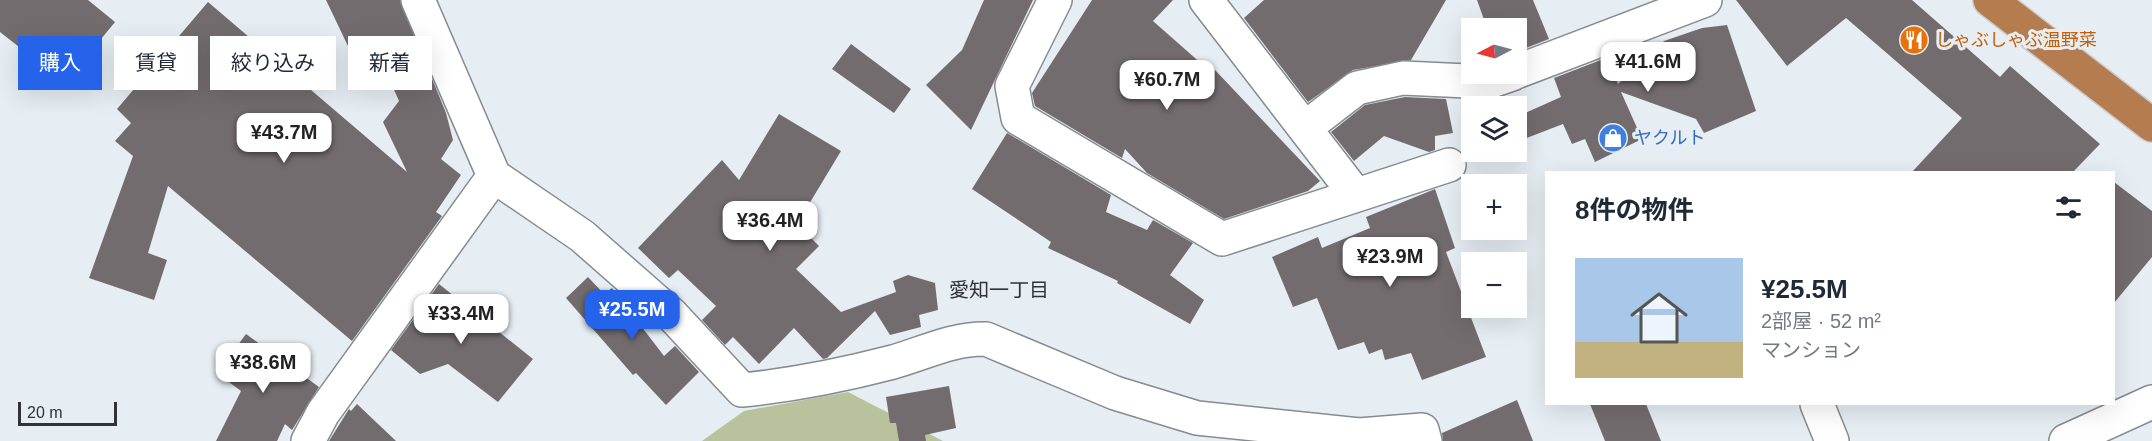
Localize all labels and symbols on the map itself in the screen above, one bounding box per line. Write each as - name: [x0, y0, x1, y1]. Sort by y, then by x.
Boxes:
- north arrow: [1461, 18, 1527, 84]
- restaurant icon: しゃぶしゃぶ温野菜: [1898, 24, 1930, 56]
- place label: しゃぶしゃぶ温野菜: [1935, 30, 2097, 50]
- pin: ¥41.6M: [1599, 42, 1697, 93]
- pin: ¥60.7M: [1118, 60, 1216, 111]
- pin: ¥43.7M: [235, 113, 333, 164]
- shop icon: ヤクルト: [1597, 122, 1629, 154]
- place label: ヤクルト: [1634, 128, 1705, 148]
- pin: ¥36.4M: [721, 201, 819, 252]
- pin: ¥23.9M: [1341, 237, 1439, 288]
- district label: 愛知一丁目: [949, 279, 1049, 301]
- pin: ¥25.5M: [583, 290, 681, 341]
- pin: ¥33.4M: [412, 294, 510, 345]
- pin: ¥38.6M: [214, 343, 312, 394]
- scale bar: [18, 399, 117, 426]

